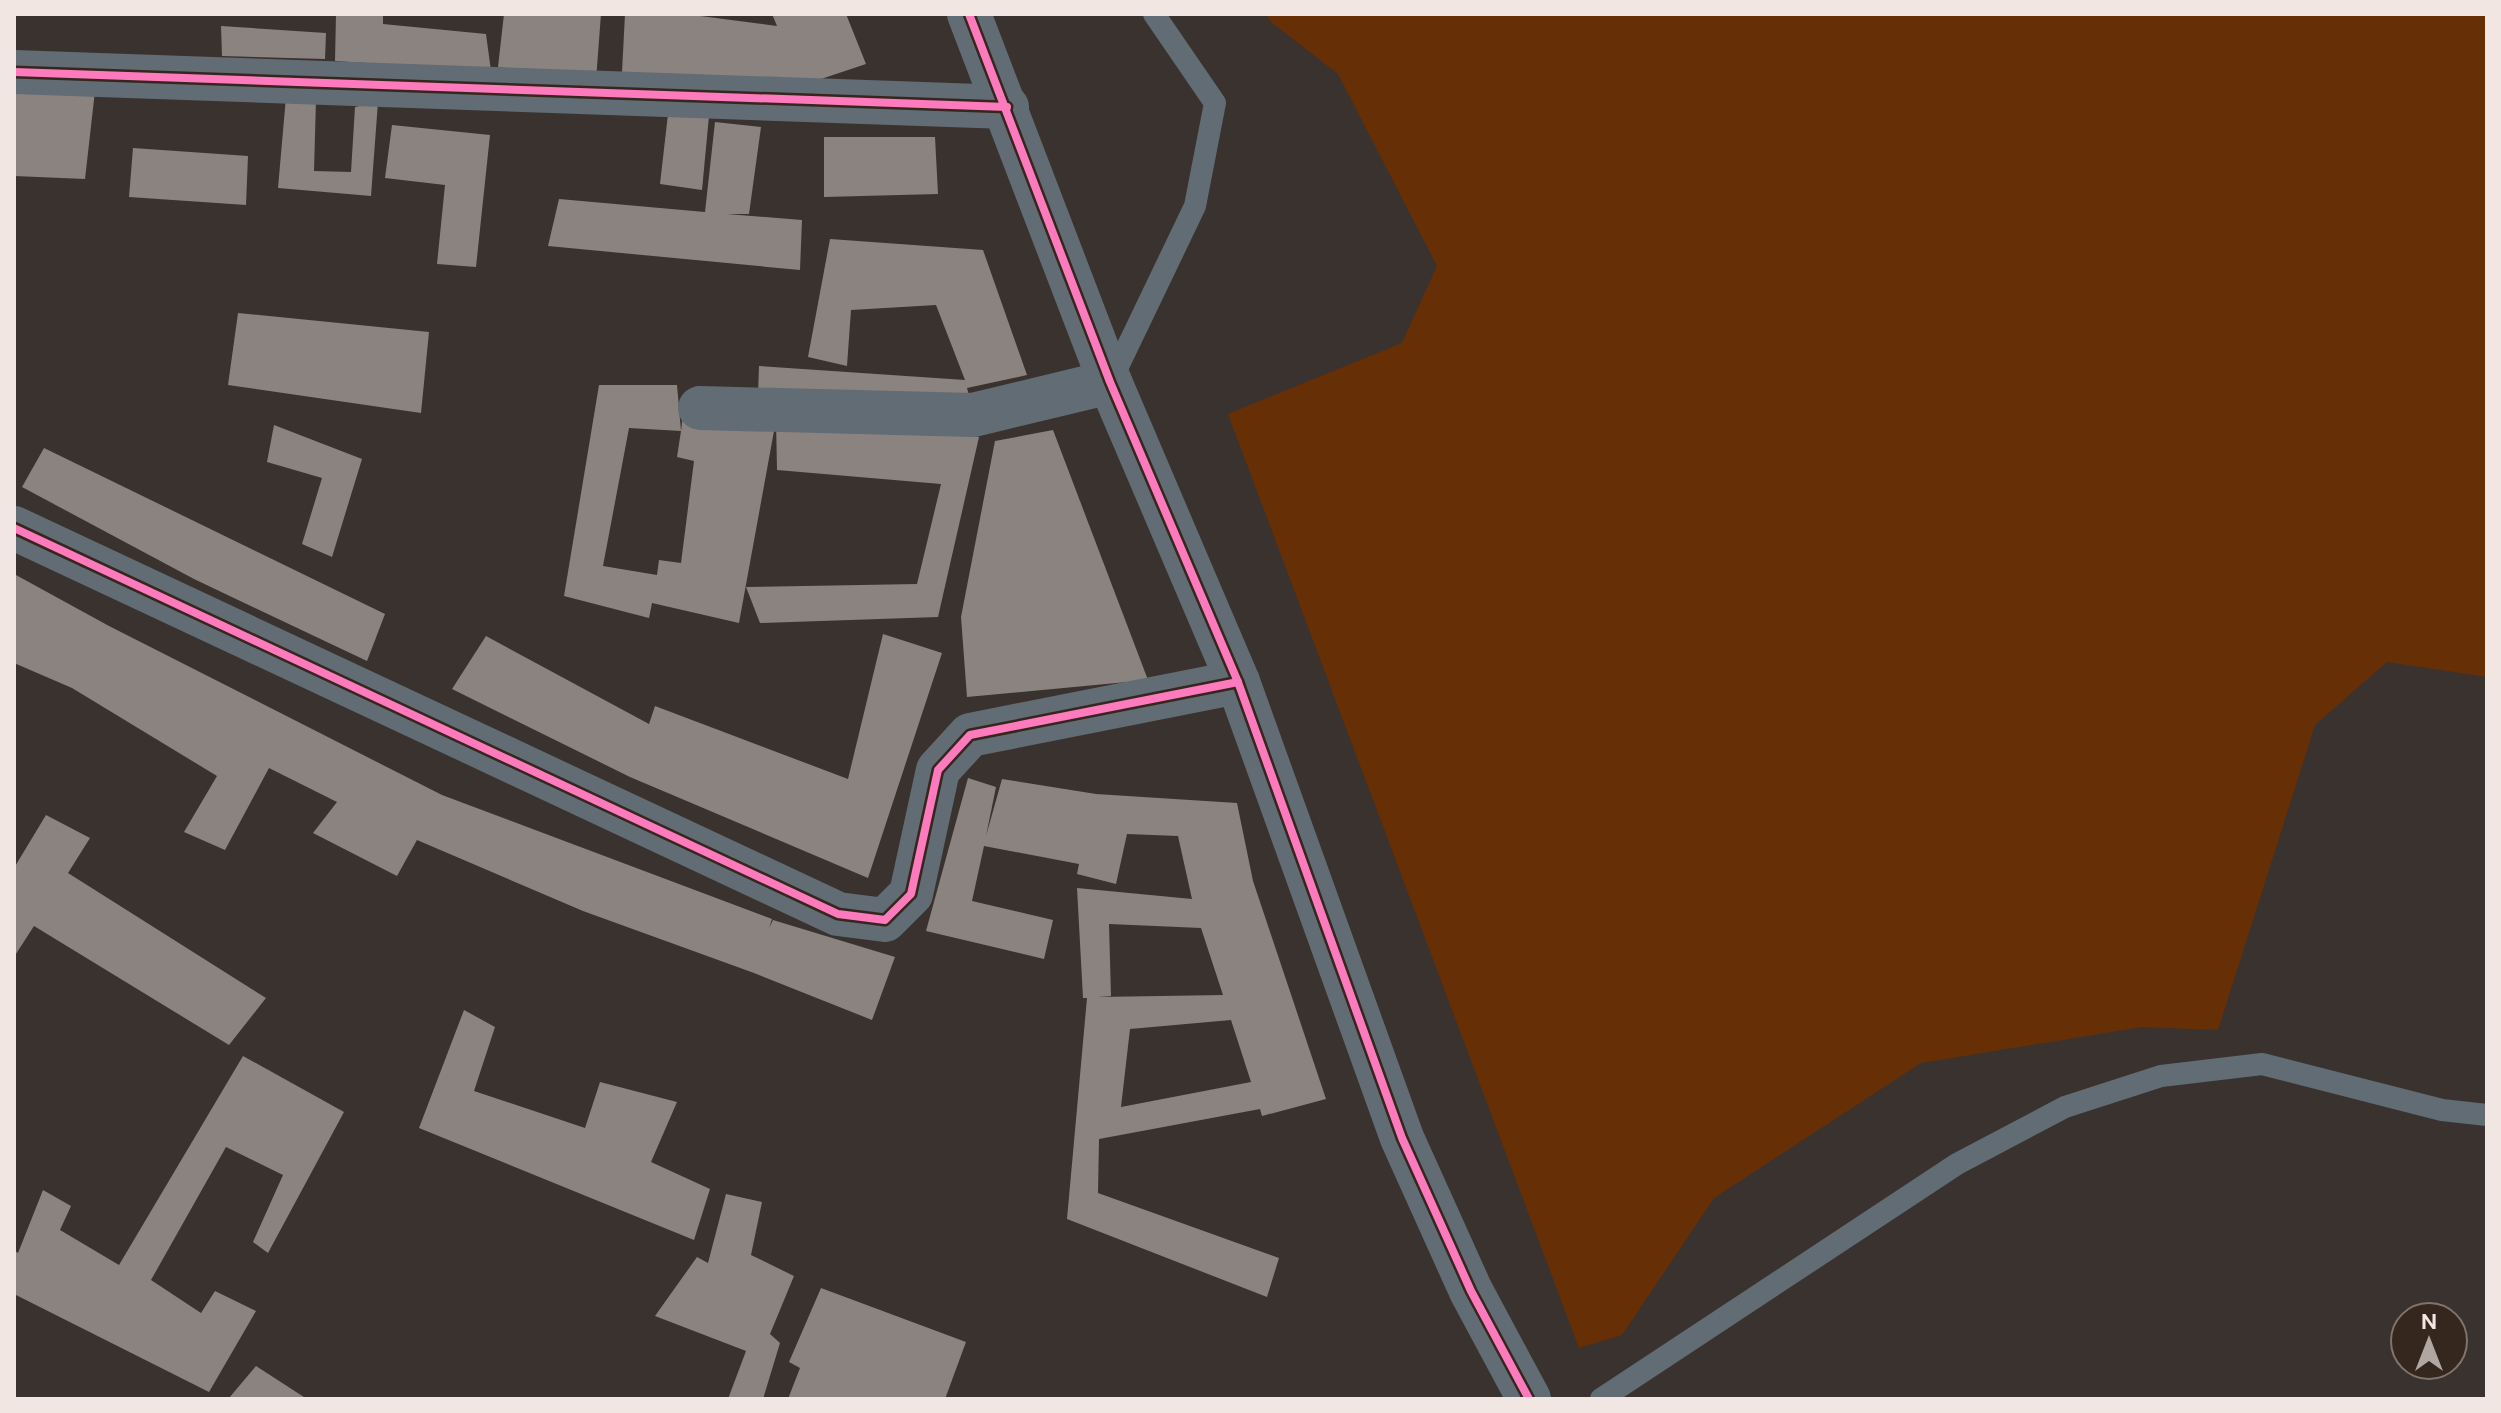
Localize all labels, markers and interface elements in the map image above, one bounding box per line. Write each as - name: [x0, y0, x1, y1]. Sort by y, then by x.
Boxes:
- north arrow: [2389, 1301, 2469, 1381]
- text: N: [2421, 1307, 2437, 1336]

